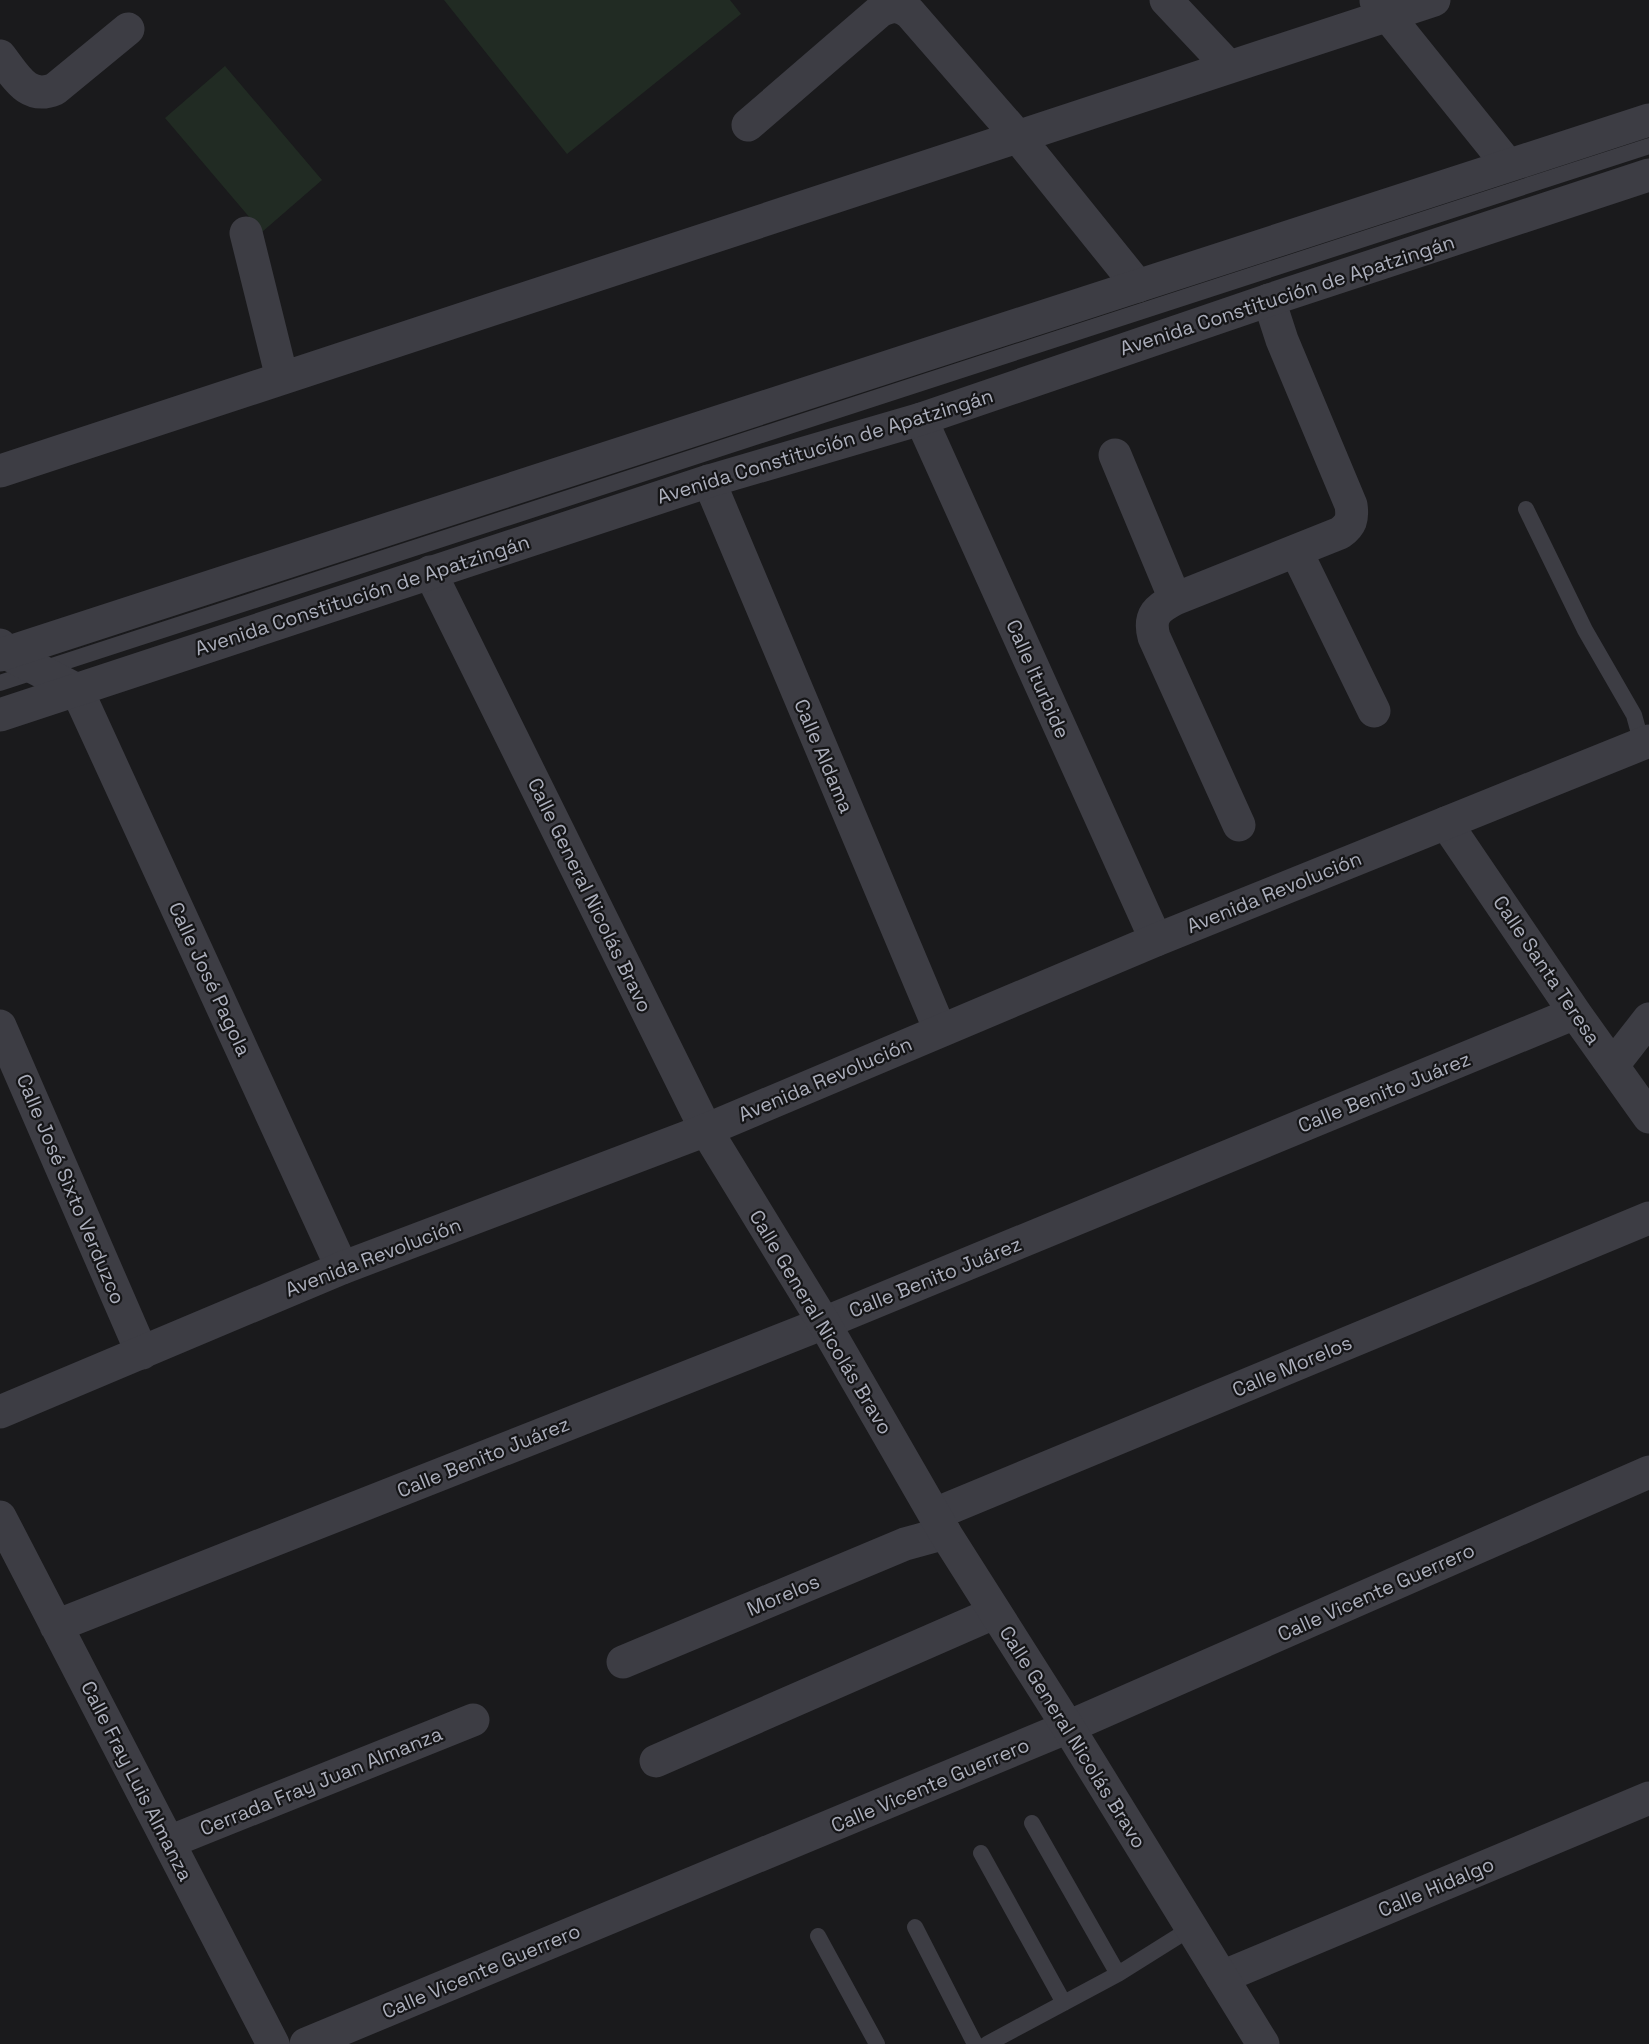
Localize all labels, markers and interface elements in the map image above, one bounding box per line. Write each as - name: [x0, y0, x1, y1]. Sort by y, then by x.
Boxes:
- street label: Avenida Constitución de Apatzingán: [1116, 228, 1458, 362]
- street label: Avenida Constitución de Apatzingán: [654, 382, 996, 510]
- street label: Avenida Constitución de Apatzingán: [191, 528, 533, 662]
- street label: Calle Iturbide: [1000, 615, 1076, 743]
- street label: Calle Aldama: [788, 695, 860, 817]
- street label: Calle General Nicolás Bravo: [522, 774, 658, 1016]
- street label: Avenida Revolución: [1183, 845, 1365, 939]
- street label: Calle Santa Teresa: [1487, 890, 1607, 1050]
- street label: Calle José Pagola: [163, 898, 257, 1060]
- street label: Avenida Revolución: [734, 1031, 916, 1127]
- street label: Calle Benito Juárez: [1294, 1046, 1474, 1138]
- street label: Calle José Sixto Verduzco: [11, 1070, 131, 1308]
- street label: Calle General Nicolás Bravo: [744, 1205, 898, 1439]
- street label: Avenida Revolución: [281, 1211, 465, 1303]
- street label: Calle Benito Juárez: [845, 1231, 1025, 1323]
- street label: Calle Morelos: [1228, 1329, 1356, 1403]
- street label: Calle Benito Juárez: [393, 1411, 573, 1503]
- street label: Calle Vicente Guerrero: [1273, 1537, 1479, 1647]
- street label: Morelos: [743, 1568, 823, 1622]
- street label: Calle General Nicolás Bravo: [994, 1621, 1152, 1853]
- street label: Calle Fray Luis Almanza: [75, 1676, 199, 1886]
- street label: Cerrada Fray Juan Almanza: [196, 1720, 446, 1842]
- street label: Calle Vicente Guerrero: [827, 1731, 1033, 1839]
- street label: Calle Hidalgo: [1374, 1851, 1498, 1923]
- street label: Calle Vicente Guerrero: [378, 1917, 584, 2025]

